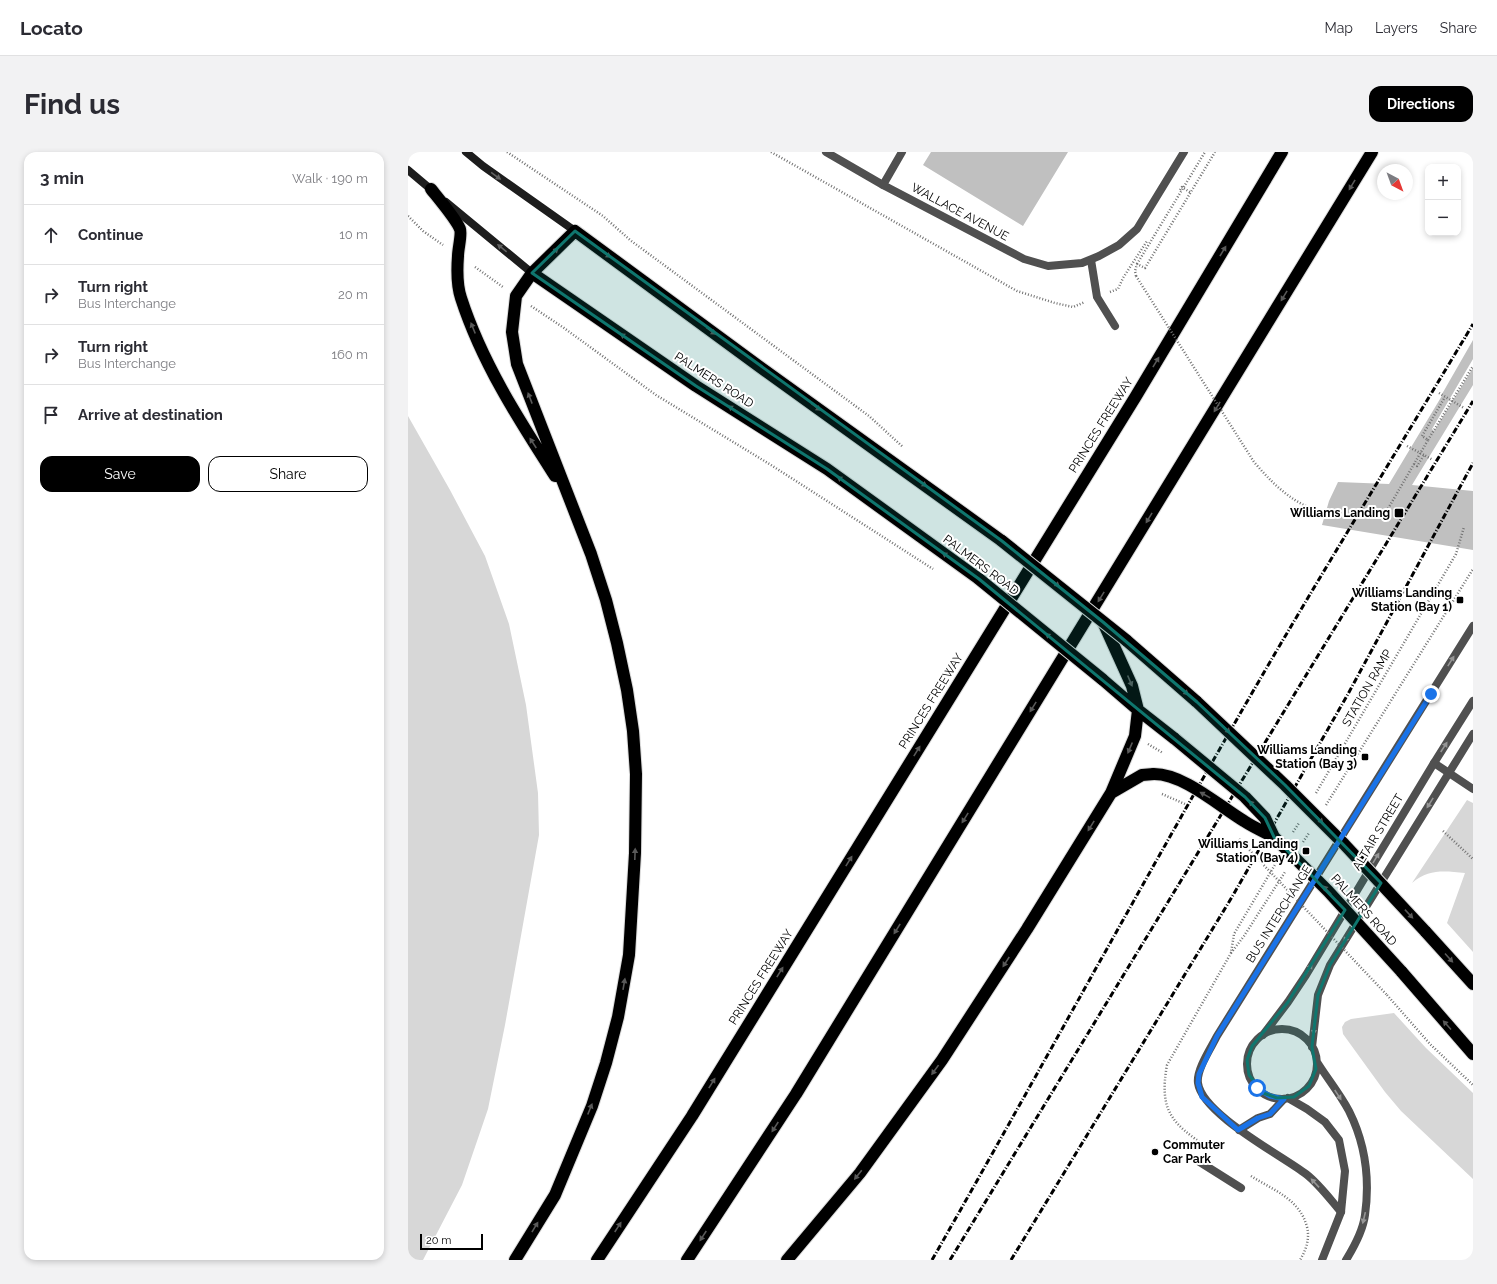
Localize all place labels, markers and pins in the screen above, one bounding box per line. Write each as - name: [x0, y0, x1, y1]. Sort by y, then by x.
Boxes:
- place label: Williams Landing: [1290, 506, 1390, 520]
- marker: Williams Landing: [1393, 507, 1405, 519]
- place label: Williams Landing Station (Bay 1): [1352, 586, 1452, 614]
- marker: Williams Landing Station (Bay 1): [1455, 595, 1465, 605]
- place label: Williams Landing Station (Bay 3): [1257, 743, 1357, 771]
- marker: Williams Landing Station (Bay 3): [1360, 752, 1370, 762]
- place label: Williams Landing Station (Bay 4): [1198, 837, 1298, 865]
- marker: Williams Landing Station (Bay 4): [1301, 846, 1311, 856]
- place label: Commuter Car Park: [1163, 1138, 1225, 1166]
- marker: Commuter Car Park: [1150, 1147, 1160, 1157]

